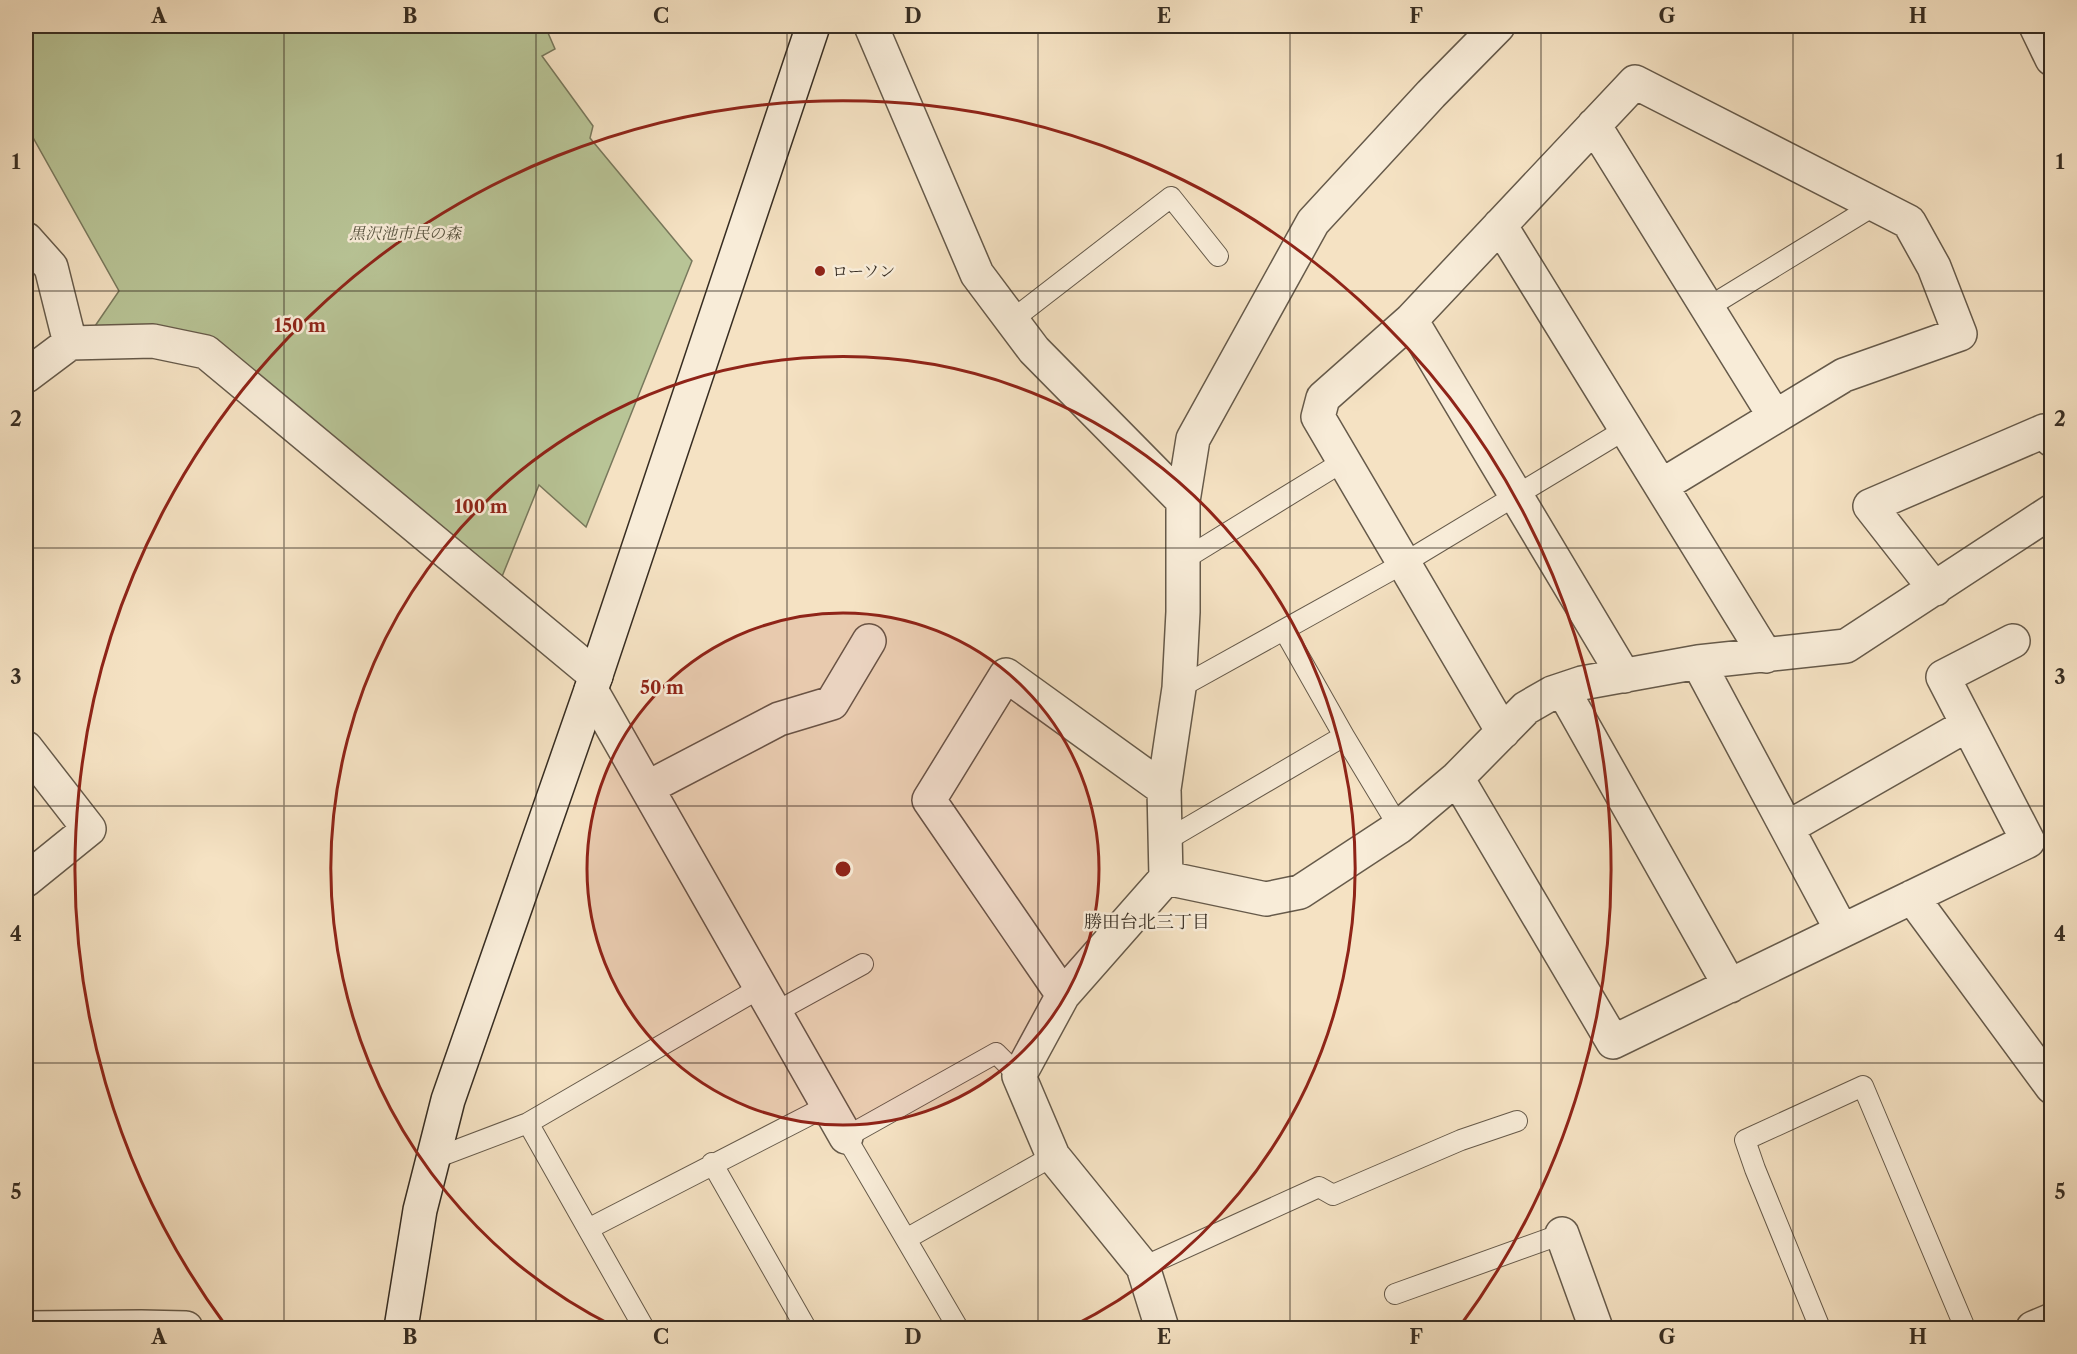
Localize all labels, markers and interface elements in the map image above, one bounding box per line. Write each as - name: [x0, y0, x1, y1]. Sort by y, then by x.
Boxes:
- text: A: [150, 4, 167, 28]
- text: B: [403, 4, 418, 28]
- text: C: [653, 4, 669, 28]
- text: D: [904, 4, 922, 28]
- text: E: [1157, 4, 1171, 28]
- text: F: [1409, 4, 1423, 28]
- text: G: [1659, 4, 1676, 28]
- text: H: [1909, 4, 1927, 28]
- text: 1: [12, 150, 21, 174]
- text: 1: [2056, 150, 2065, 174]
- park label: 黒沢池市民の森: [349, 223, 463, 243]
- place label: ローソン: [832, 261, 895, 281]
- marker: ローソン: [813, 264, 827, 278]
- text: 150 m: [274, 315, 326, 337]
- text: 2: [10, 407, 22, 431]
- text: 2: [2054, 407, 2066, 431]
- text: 100 m: [454, 496, 508, 518]
- text: 3: [10, 665, 22, 689]
- text: 3: [2054, 665, 2066, 689]
- text: 50 m: [640, 677, 684, 699]
- centre of rings: [833, 859, 853, 879]
- district label: 勝田台北三丁目: [1084, 911, 1210, 933]
- text: 4: [10, 922, 22, 946]
- text: 4: [2054, 922, 2066, 946]
- text: 5: [10, 1180, 22, 1204]
- text: 5: [2054, 1180, 2066, 1204]
- text: A: [150, 1325, 167, 1349]
- text: B: [403, 1325, 418, 1349]
- text: C: [653, 1325, 669, 1349]
- text: D: [904, 1325, 922, 1349]
- text: E: [1157, 1325, 1171, 1349]
- text: F: [1409, 1325, 1423, 1349]
- text: G: [1659, 1325, 1676, 1349]
- text: H: [1909, 1325, 1927, 1349]

